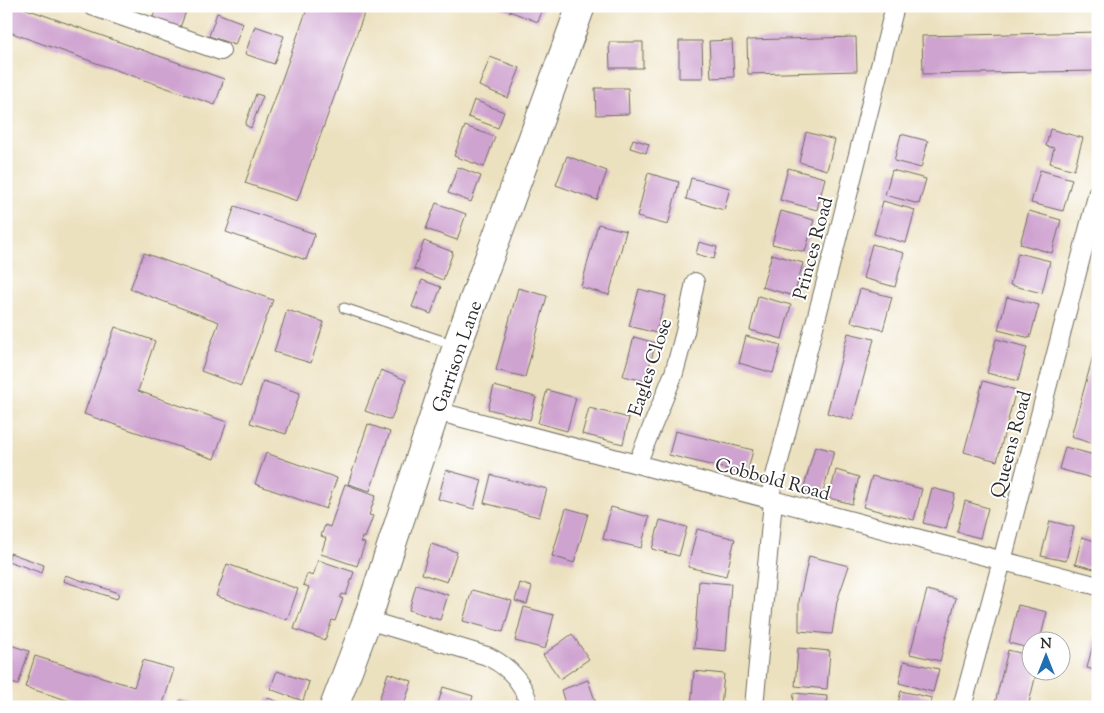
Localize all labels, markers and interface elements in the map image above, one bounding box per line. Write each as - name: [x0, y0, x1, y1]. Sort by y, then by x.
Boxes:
- street label: Princes Road: [788, 194, 841, 303]
- street label: Garrison Lane: [427, 297, 490, 416]
- street label: Eagles Close: [623, 315, 680, 420]
- street label: Queens Road: [985, 388, 1040, 501]
- street label: Cobbold Road: [712, 452, 833, 509]
- north arrow: [1022, 630, 1072, 680]
- text: N: [1040, 635, 1052, 655]

